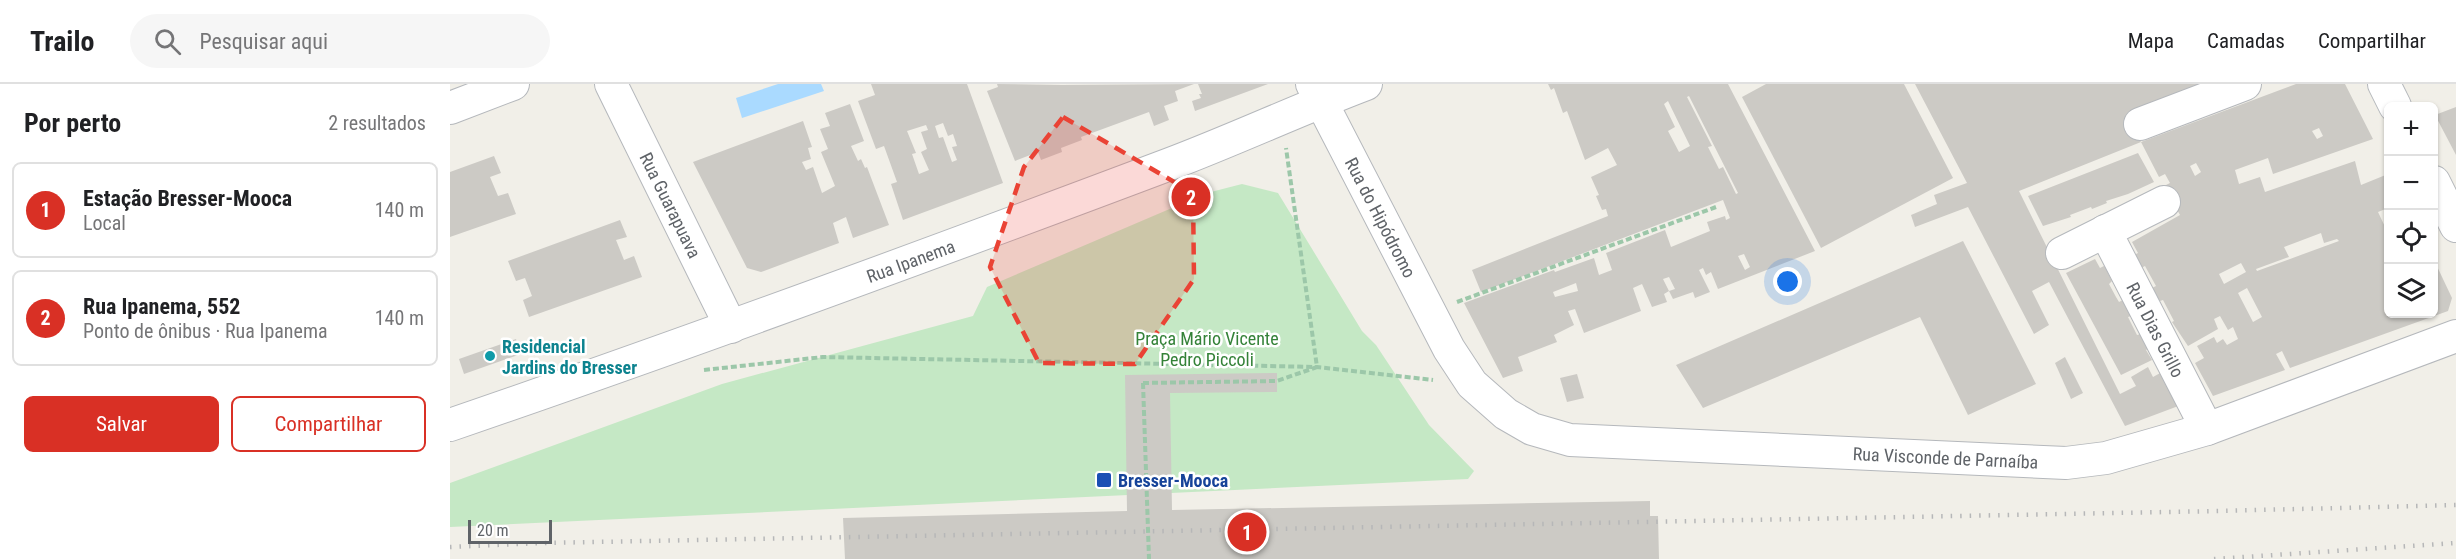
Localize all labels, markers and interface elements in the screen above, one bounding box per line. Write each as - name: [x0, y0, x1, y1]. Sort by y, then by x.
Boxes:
- search box: [130, 14, 550, 68]
- text: Trailo: [30, 25, 94, 58]
- icon: search: [151, 25, 184, 58]
- text: Pesquisar aqui: [199, 29, 328, 54]
- text: Mapa: [2128, 29, 2174, 53]
- text: Camadas: [2207, 29, 2285, 53]
- text: Compartilhar: [2318, 29, 2426, 53]
- map controls: [2384, 102, 2438, 318]
- button: +: [2384, 102, 2438, 156]
- text: Por perto: [24, 108, 121, 138]
- text: 2 resultados: [328, 111, 426, 135]
- street label: Rua Guarapuava: [636, 149, 706, 261]
- street label: Rua do Hipódromo: [1341, 154, 1421, 281]
- button: −: [2384, 156, 2438, 210]
- pin: 2: [1172, 174, 1210, 220]
- text: Estação Bresser-Mooca: [83, 186, 292, 211]
- text: 1: [40, 198, 51, 222]
- text: 140 m: [375, 198, 424, 222]
- button: locate: [2384, 210, 2438, 264]
- text: Local: [83, 211, 126, 235]
- street label: Rua Ipanema: [864, 235, 958, 287]
- button: layers: [2384, 264, 2438, 318]
- your location: [1773, 267, 1802, 296]
- street label: Rua Dias Grillo: [2123, 279, 2189, 381]
- text: Rua Ipanema, 552: [83, 294, 240, 319]
- text: 2: [40, 306, 51, 330]
- text: 140 m: [375, 306, 424, 330]
- text: Ponto de ônibus · Rua Ipanema: [83, 319, 328, 343]
- park label: Praça Mário Vicente Pedro Piccoli: [1135, 328, 1279, 370]
- place label: Residencial Jardins do Bresser: [502, 336, 637, 378]
- marker: Residencial Jardins do Bresser: [483, 349, 497, 363]
- button: Salvar: [24, 396, 219, 452]
- button: Compartilhar: [231, 396, 426, 452]
- street label: Rua Visconde de Parnaíba: [1852, 443, 2039, 472]
- place label: Bresser-Mooca: [1118, 470, 1228, 491]
- marker: Bresser-Mooca: [1095, 471, 1113, 489]
- pin: 1: [1228, 510, 1266, 554]
- scale bar: [468, 517, 552, 544]
- text: 20 m: [477, 521, 509, 540]

